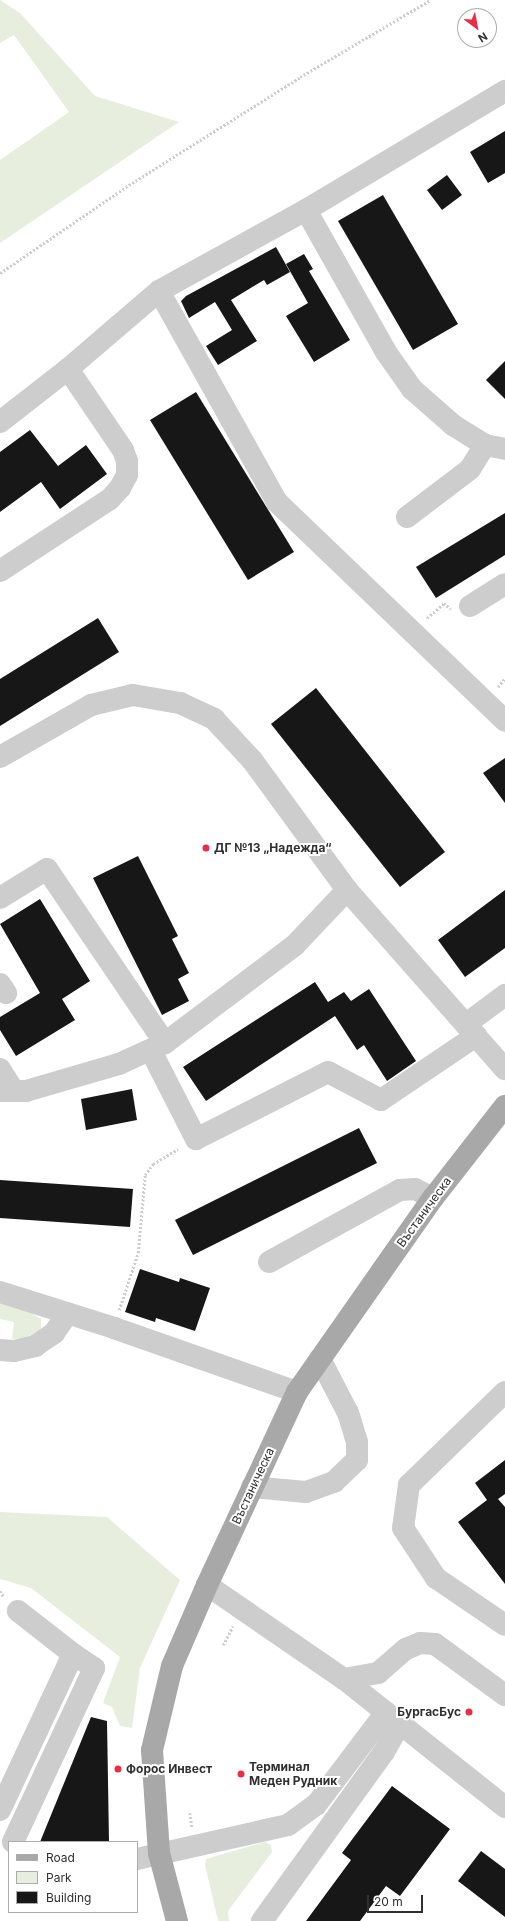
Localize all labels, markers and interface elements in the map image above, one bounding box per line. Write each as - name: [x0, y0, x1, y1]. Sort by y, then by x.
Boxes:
- north arrow: [457, 8, 497, 48]
- text: N: [476, 29, 490, 45]
- place label: ДГ №13 „Надежда“: [214, 841, 331, 855]
- marker: ДГ №13 „Надежда“: [201, 843, 211, 853]
- street label: Въстаническа: [394, 1174, 454, 1250]
- street label: Въстаническа: [229, 1445, 277, 1527]
- place label: БургасБус: [397, 1705, 461, 1719]
- marker: БургасБус: [464, 1707, 474, 1717]
- place label: Терминал Меден Рудник: [249, 1760, 337, 1788]
- place label: Форос Инвест: [126, 1762, 212, 1776]
- marker: Форос Инвест: [113, 1764, 123, 1774]
- marker: Терминал Меден Рудник: [236, 1769, 246, 1779]
- legend: [8, 1841, 138, 1913]
- text: Road: [46, 1850, 75, 1865]
- text: Park: [46, 1870, 72, 1885]
- scale bar: [369, 1887, 425, 1913]
- text: Building: [46, 1890, 91, 1905]
- text: 20 m: [374, 1894, 403, 1909]

